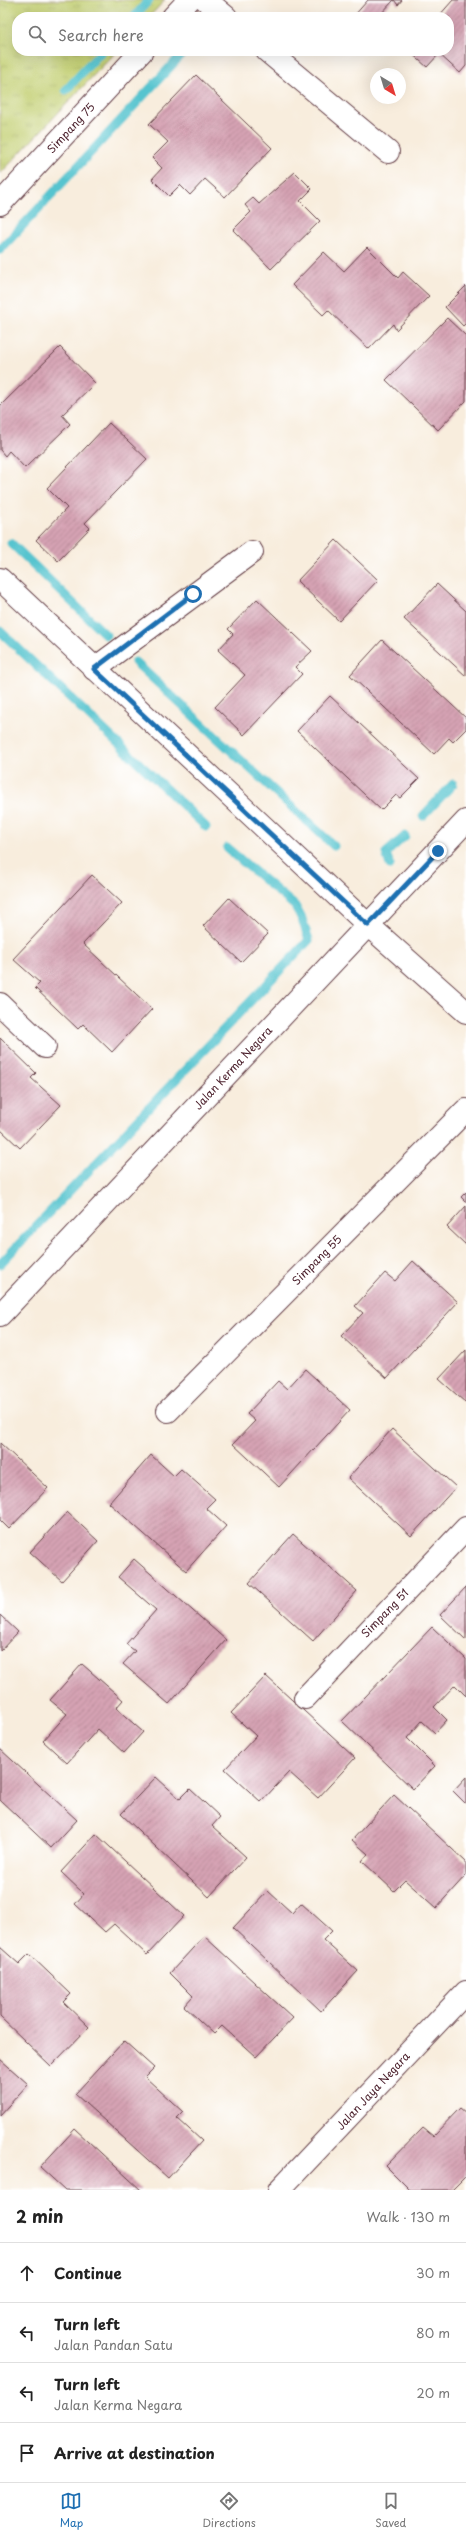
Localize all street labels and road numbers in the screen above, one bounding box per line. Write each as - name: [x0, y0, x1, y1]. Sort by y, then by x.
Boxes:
- street label: Simpang 75: [43, 98, 99, 157]
- street label: Jalan Kerma Negara: [189, 1022, 276, 1113]
- street label: Simpang 55: [288, 1231, 345, 1288]
- street label: Simpang 51: [357, 1584, 412, 1641]
- street label: Jalan Jaya Negara: [332, 2048, 413, 2133]

